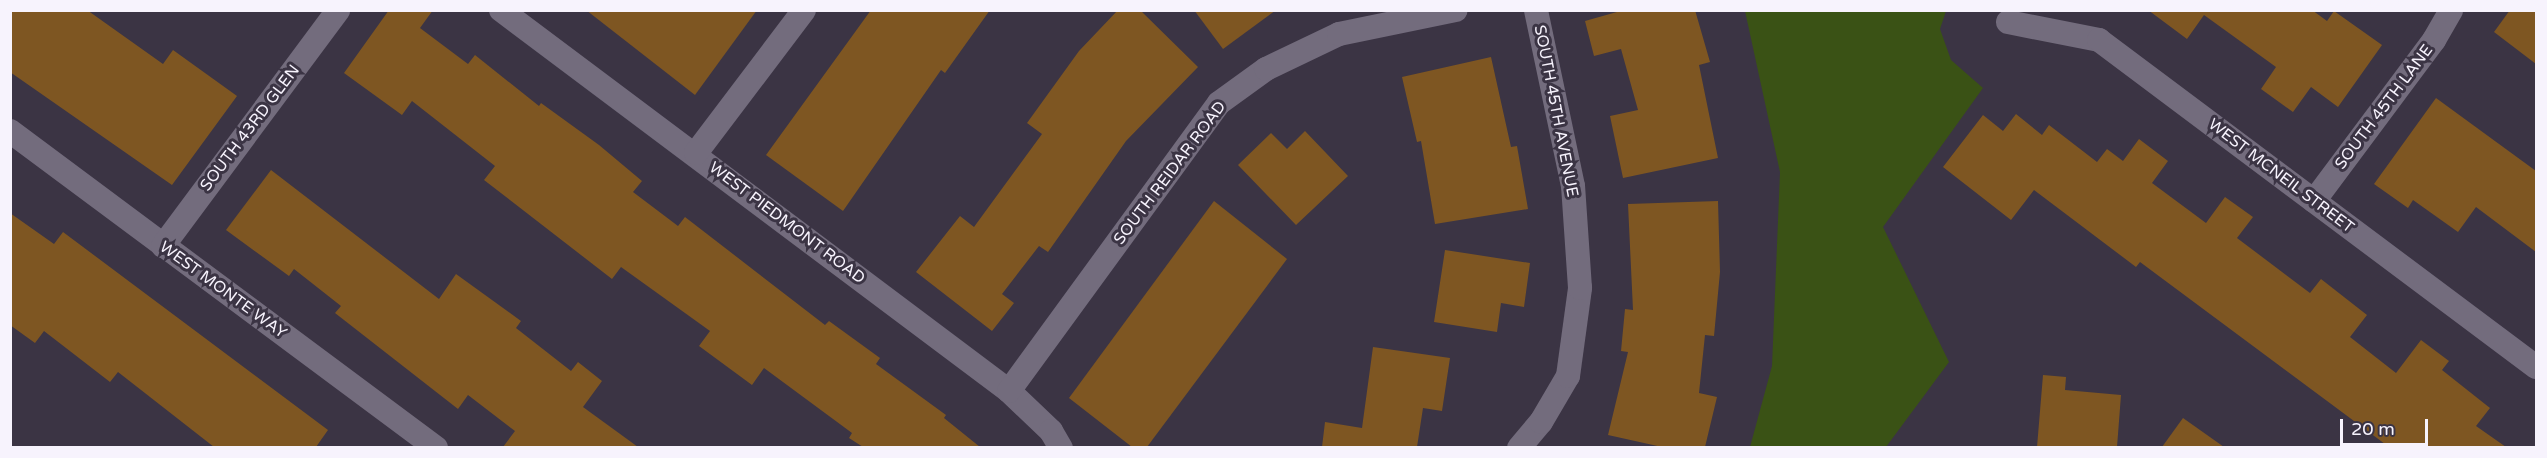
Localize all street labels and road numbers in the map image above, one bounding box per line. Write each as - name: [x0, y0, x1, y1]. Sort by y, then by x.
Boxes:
- street label: SOUTH 45TH AVENUE: [1530, 23, 1582, 199]
- street label: SOUTH 45TH LANE: [2331, 41, 2437, 173]
- street label: SOUTH 43RD GLEN: [196, 61, 304, 195]
- street label: SOUTH REIDAR ROAD: [1110, 98, 1230, 248]
- street label: WEST MCNEIL STREET: [2204, 115, 2358, 237]
- street label: WEST PIEDMONT ROAD: [705, 158, 869, 288]
- street label: WEST MONTE WAY: [156, 237, 290, 343]

